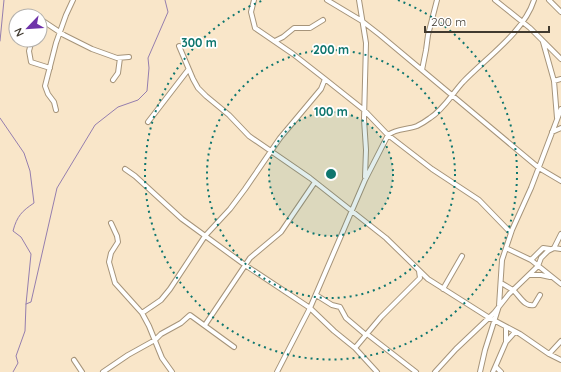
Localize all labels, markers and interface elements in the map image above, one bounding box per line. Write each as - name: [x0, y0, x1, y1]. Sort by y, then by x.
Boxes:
- north arrow: [8, 8, 48, 48]
- scale bar: [425, 8, 549, 34]
- text: 200 m: [431, 14, 466, 29]
- text: N: [11, 26, 27, 39]
- text: 300 m: [181, 35, 217, 50]
- text: 200 m: [313, 42, 349, 57]
- text: 100 m: [314, 104, 348, 119]
- centre of rings: [324, 167, 338, 181]

